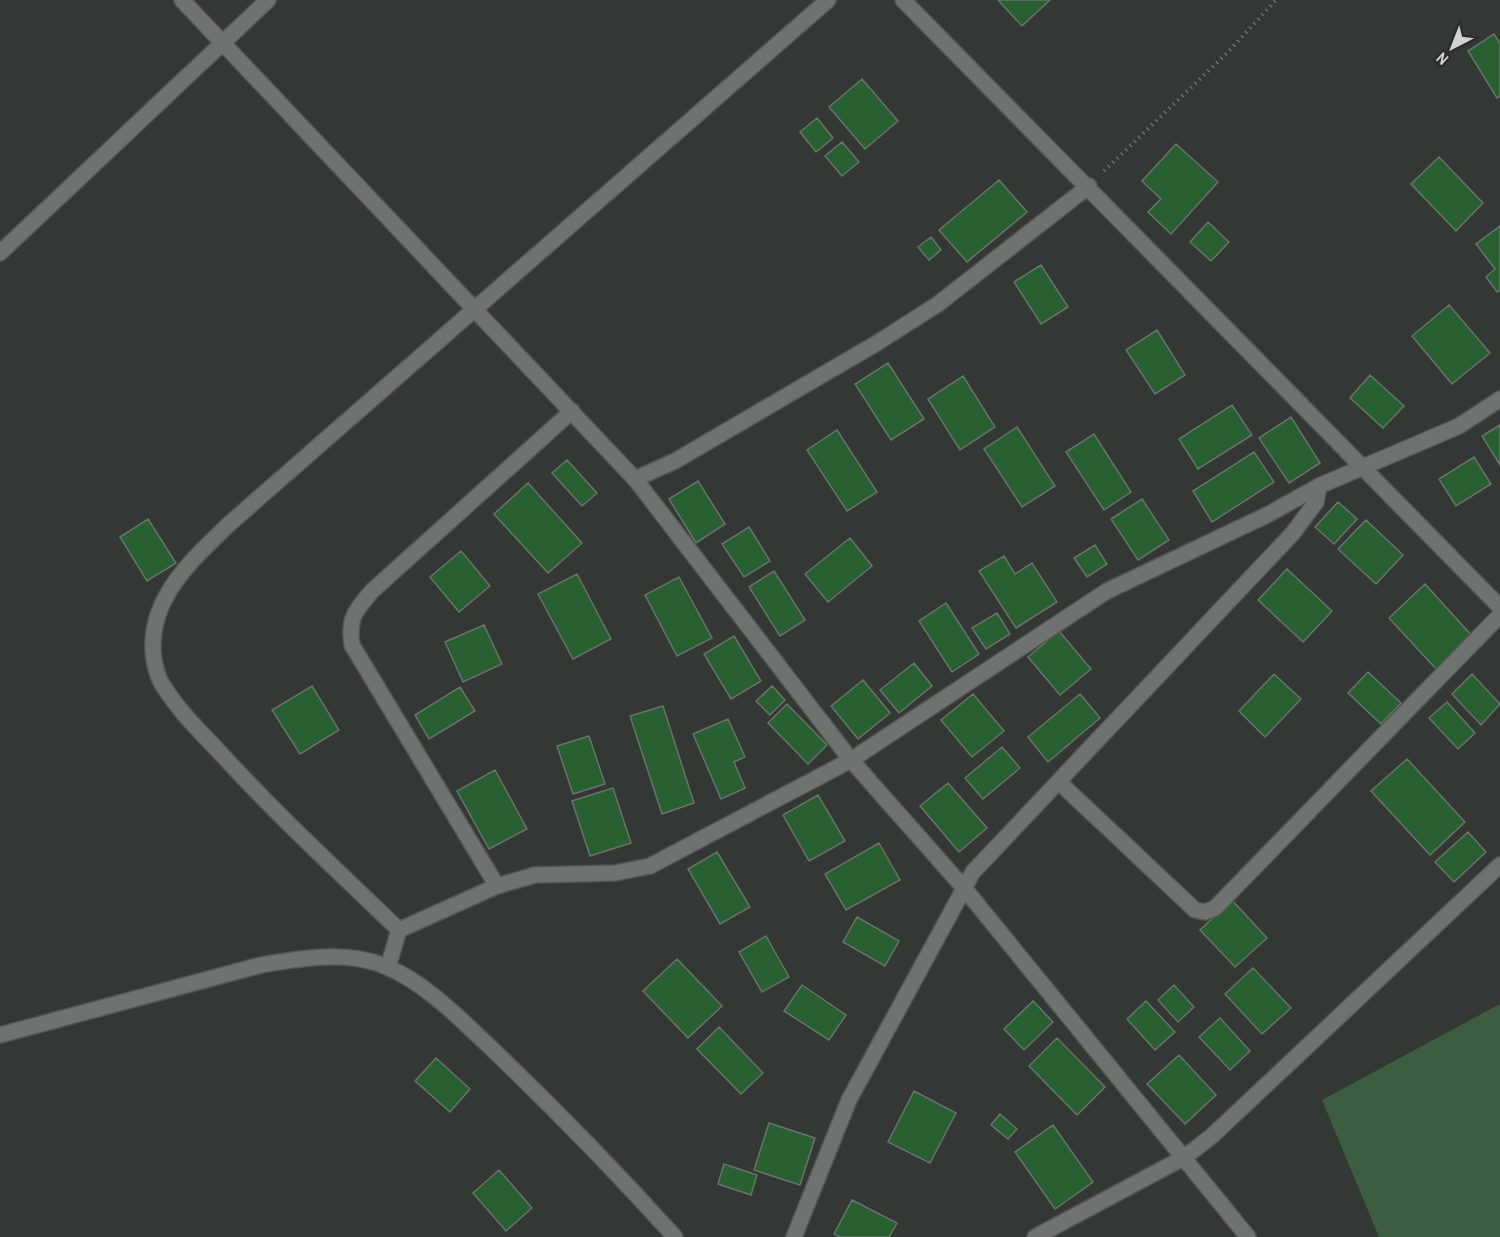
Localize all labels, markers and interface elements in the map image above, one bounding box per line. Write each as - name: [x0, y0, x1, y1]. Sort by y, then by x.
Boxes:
- north arrow: [1422, 18, 1482, 78]
- text: N: [1431, 48, 1453, 70]

